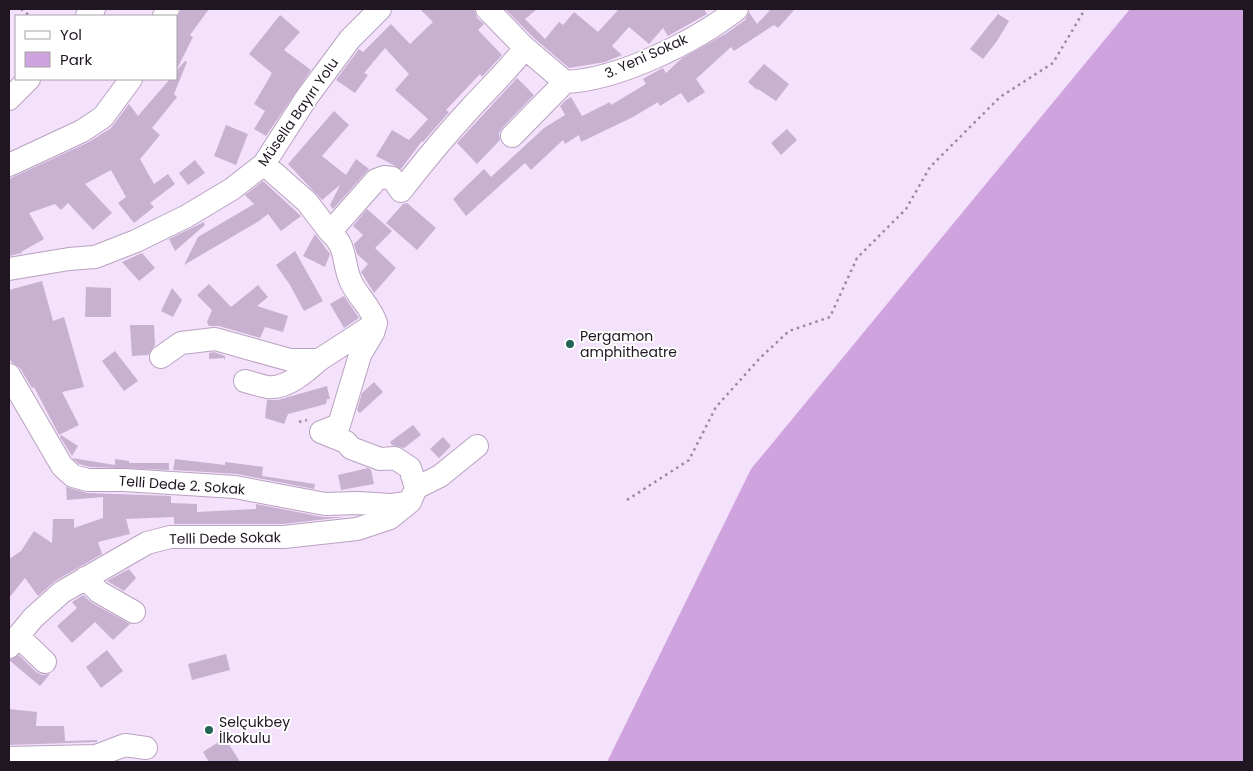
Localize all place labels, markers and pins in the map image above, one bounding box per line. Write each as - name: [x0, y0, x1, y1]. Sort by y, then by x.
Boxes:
- place label: Pergamon amphitheatre: [580, 326, 677, 362]
- marker: Pergamon amphitheatre: [564, 338, 576, 350]
- place label: Selçukbey İlkokulu: [219, 712, 290, 748]
- marker: Selçukbey İlkokulu: [203, 724, 215, 736]

